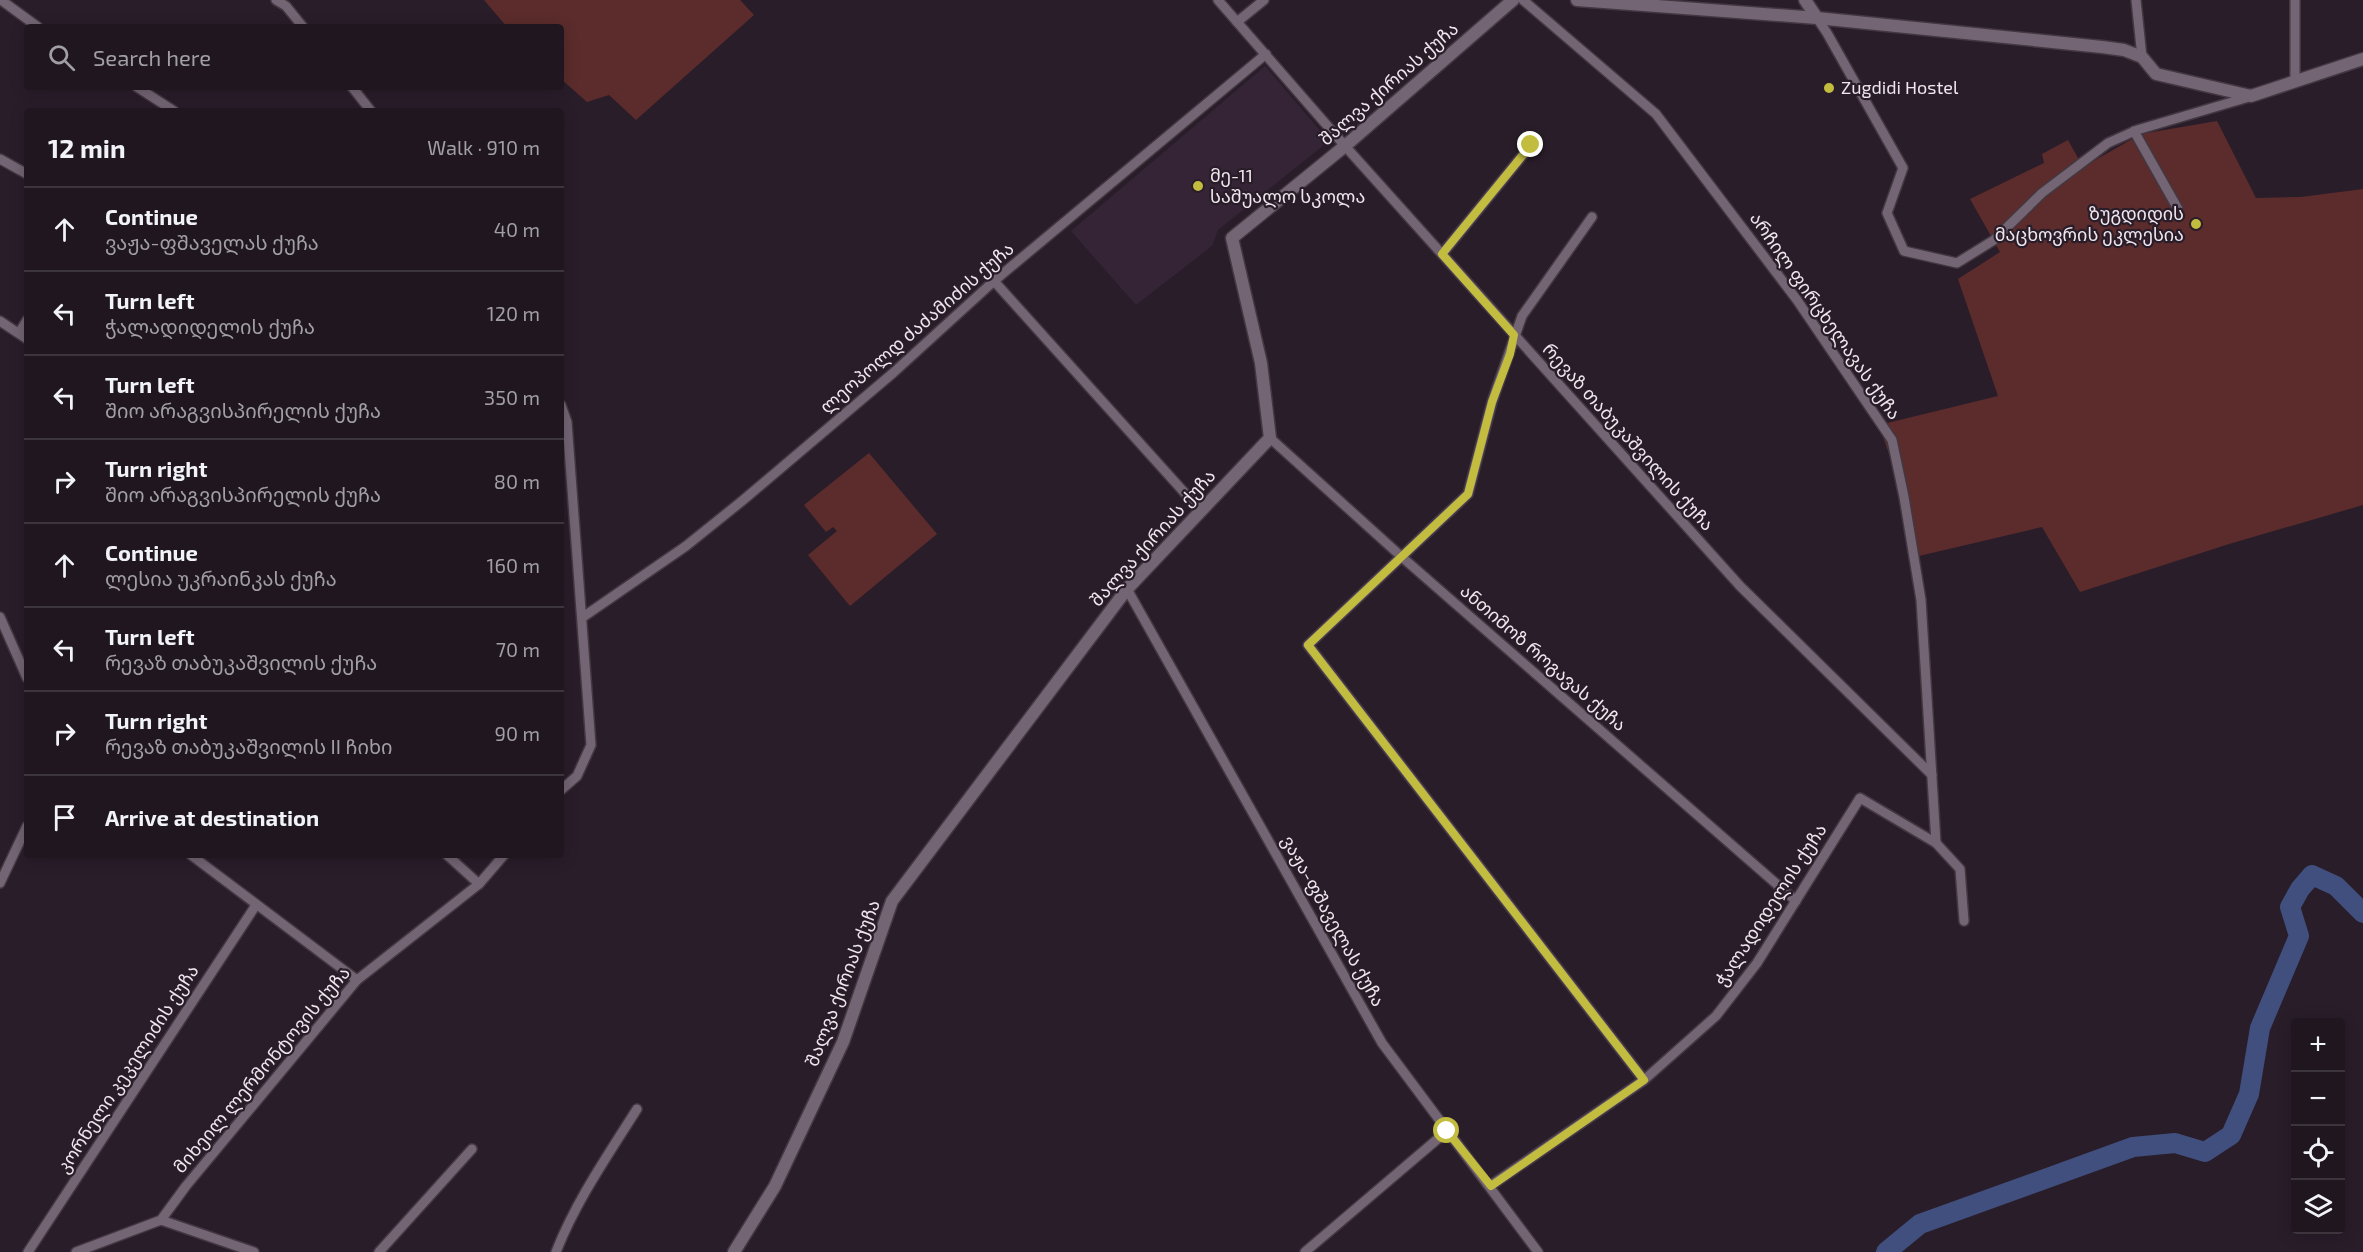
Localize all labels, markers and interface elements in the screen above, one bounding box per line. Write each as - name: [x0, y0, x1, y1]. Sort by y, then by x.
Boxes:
- street label: შალვა ქირიას ქუჩა: [1314, 17, 1463, 150]
- search box: [24, 24, 564, 90]
- icon: search: [45, 41, 78, 74]
- text: Search here: [93, 44, 211, 70]
- place label: Zugdidi Hostel: [1841, 76, 1959, 98]
- marker: Zugdidi Hostel: [1822, 81, 1836, 95]
- route end: [1517, 131, 1543, 157]
- text: 12 min: [48, 132, 126, 163]
- text: Walk · 910 m: [427, 135, 540, 159]
- place label: მე-11 საშუალო სკოლა: [1210, 164, 1365, 208]
- marker: მე-11 საშუალო სკოლა: [1191, 179, 1205, 193]
- place label: ზუგდიდის მაცხოვრის ეკლესია: [1995, 202, 2184, 246]
- text: Continue: [105, 203, 198, 229]
- street label: არჩილ ფირცხელავას ქუჩა: [1745, 207, 1906, 424]
- icon: ahead: [48, 213, 81, 246]
- text: 40 m: [494, 217, 540, 241]
- marker: ზუგდიდის მაცხოვრის ეკლესია: [2189, 217, 2203, 231]
- text: ვაჟა-ფშაველას ქუჩა: [105, 230, 319, 254]
- street label: ლეოპოლდ ძაძამიძის ქუჩა: [815, 237, 1018, 418]
- text: Turn left: [105, 287, 194, 313]
- icon: left: [48, 297, 81, 330]
- text: 120 m: [487, 301, 540, 325]
- text: ჭალადიდელის ქუჩა: [105, 314, 315, 338]
- street label: რევაზ თაბუკაშვილის ქუჩა: [1538, 338, 1719, 535]
- text: Turn left: [105, 371, 194, 397]
- icon: left: [48, 381, 81, 414]
- text: 350 m: [484, 385, 540, 409]
- text: შიო არაგვისპირელის ქუჩა: [105, 398, 381, 422]
- text: Turn right: [105, 455, 207, 481]
- street label: შალვა ქირიას ქუჩა: [1085, 464, 1220, 611]
- icon: right: [48, 465, 81, 498]
- text: 80 m: [494, 469, 540, 493]
- text: შიო არაგვისპირელის ქუჩა: [105, 482, 381, 506]
- text: Continue: [105, 539, 198, 565]
- icon: ahead: [48, 549, 81, 582]
- text: 160 m: [487, 553, 540, 577]
- text: ლესია უკრაინკას ქუჩა: [105, 566, 337, 590]
- street label: ანთიმოზ როგავას ქუჩა: [1455, 579, 1631, 736]
- text: Turn left: [105, 623, 194, 649]
- icon: left: [48, 633, 81, 666]
- text: 70 m: [496, 637, 540, 661]
- text: რევაზ თაბუკაშვილის ქუჩა: [105, 650, 377, 674]
- text: Turn right: [105, 707, 207, 733]
- icon: right: [48, 717, 81, 750]
- text: 90 m: [495, 721, 540, 745]
- text: რევაზ თაბუკაშვილის II ჩიხი: [105, 734, 392, 758]
- icon: arrive: [48, 801, 81, 834]
- text: Arrive at destination: [105, 804, 319, 830]
- street label: ჭალადიდელის ქუჩა: [1709, 819, 1832, 990]
- street label: ვაჟა-ფშაველას ქუჩა: [1277, 831, 1390, 1011]
- street label: შალვა ქირიას ქუჩა: [800, 896, 885, 1069]
- street label: კორნელი კეკელიძის ქუჩა: [51, 960, 204, 1177]
- street label: მიხეილ ლერმონტოვის ქუჩა: [168, 962, 355, 1178]
- map controls: [2291, 1018, 2345, 1234]
- button: +: [2291, 1018, 2345, 1072]
- button: −: [2291, 1072, 2345, 1126]
- route start: [1433, 1117, 1459, 1143]
- button: locate: [2291, 1126, 2345, 1180]
- button: layers: [2291, 1180, 2345, 1234]

